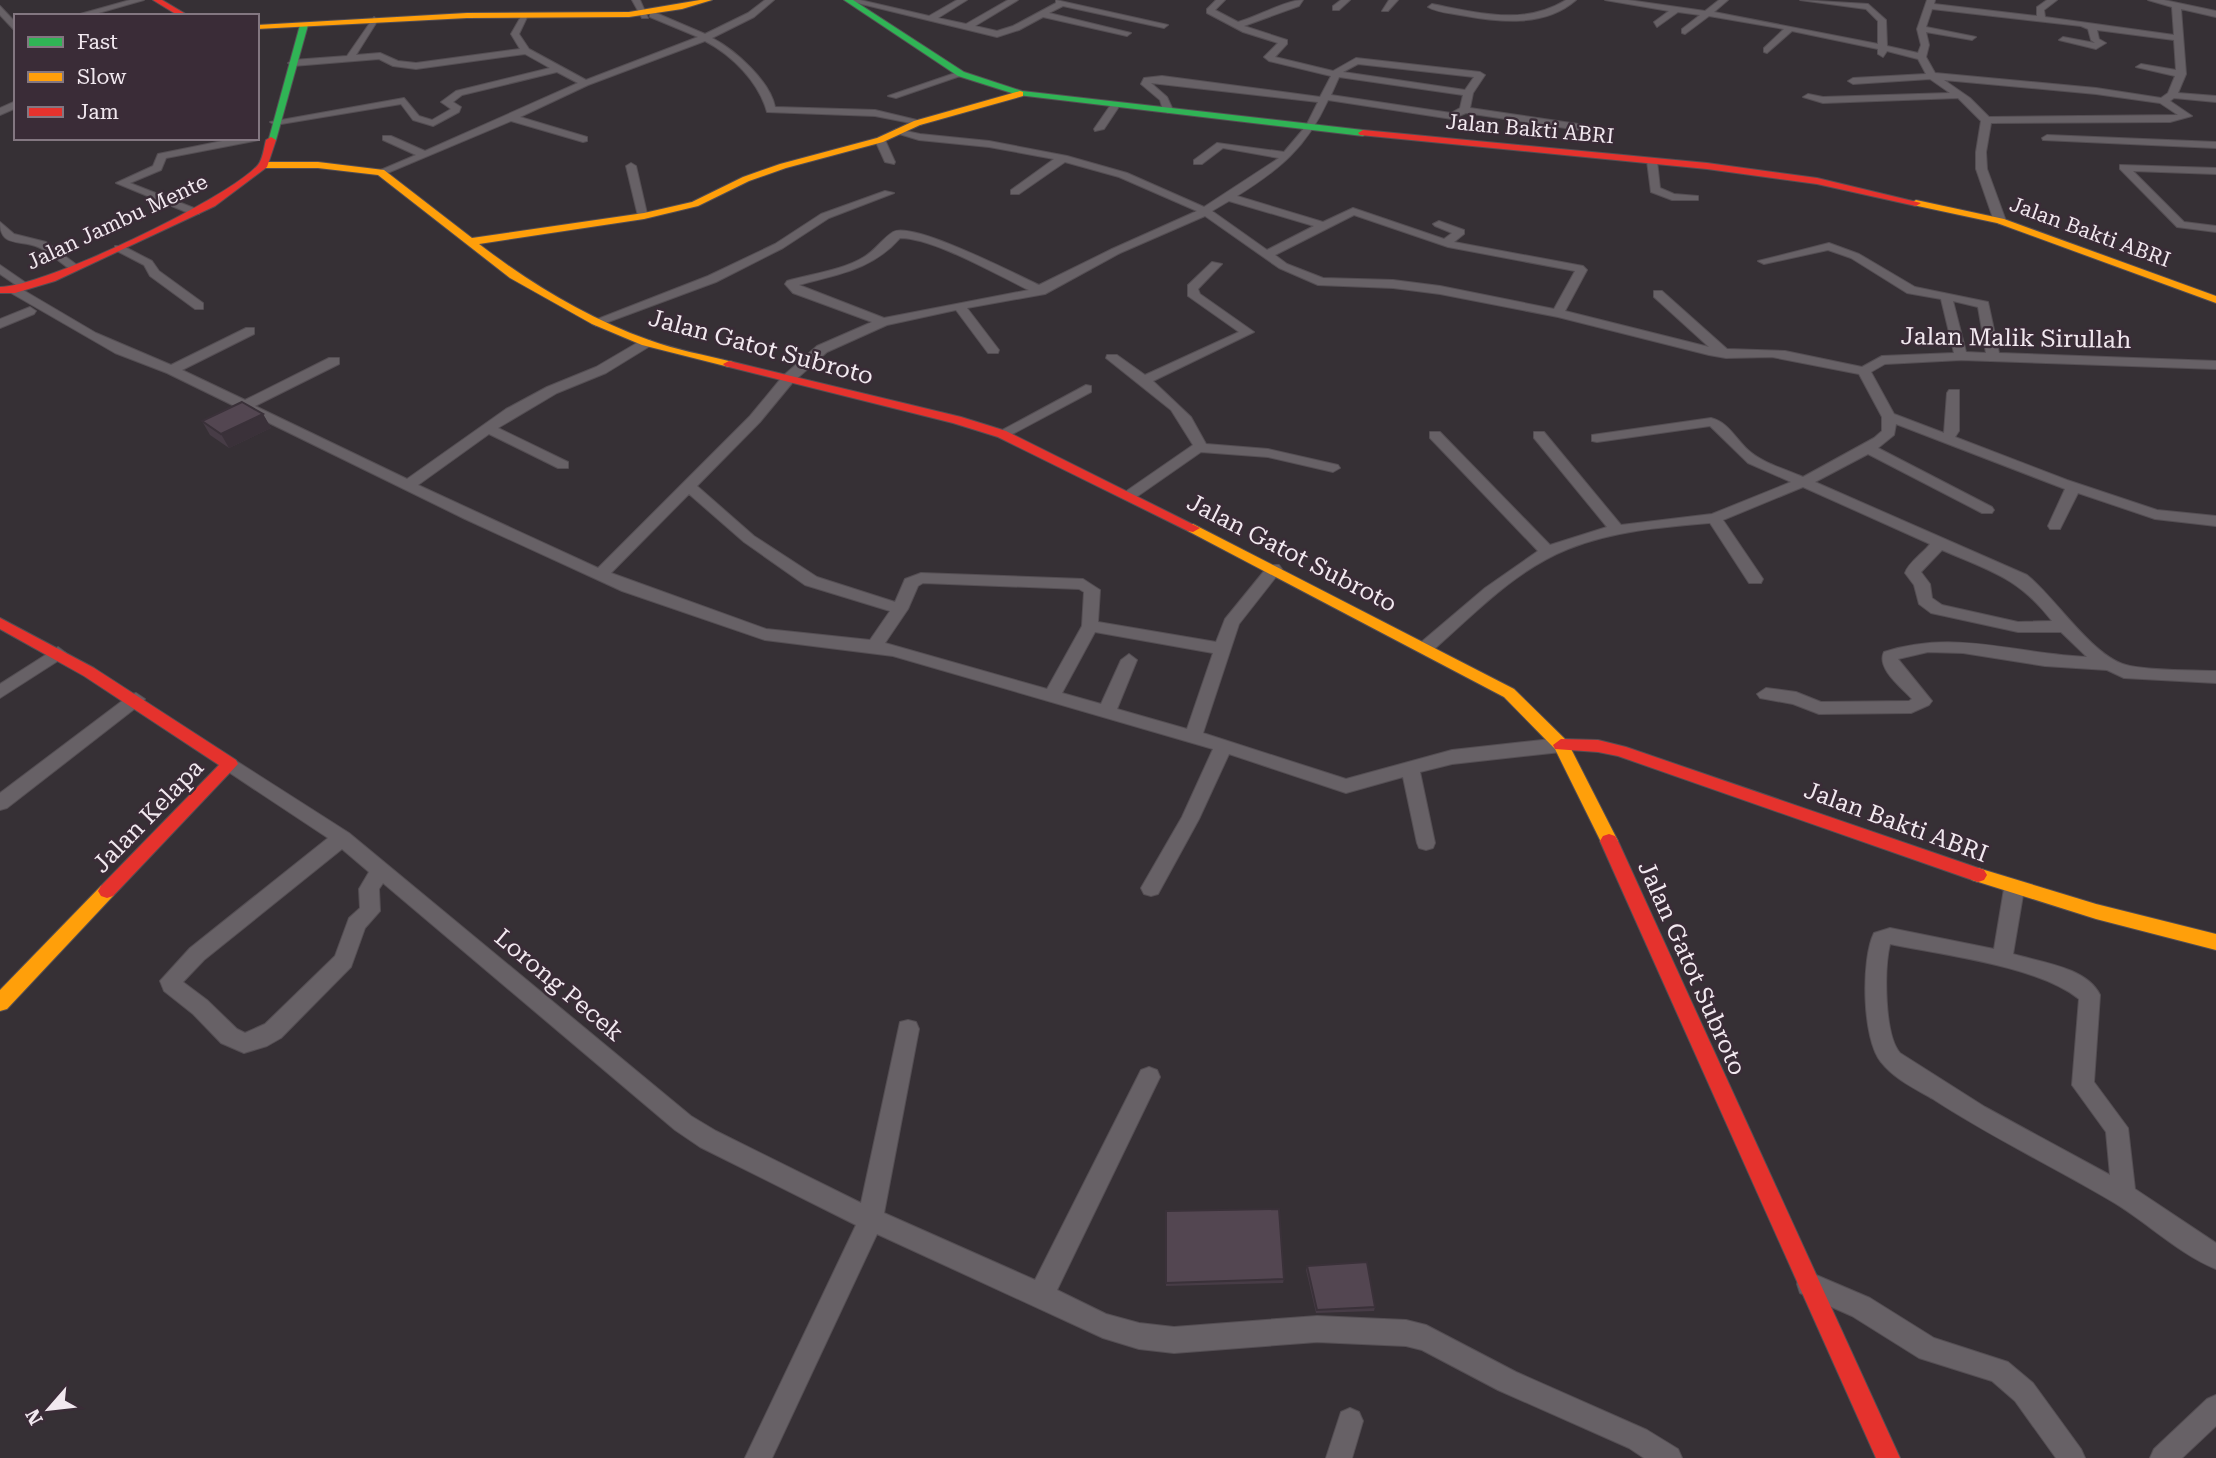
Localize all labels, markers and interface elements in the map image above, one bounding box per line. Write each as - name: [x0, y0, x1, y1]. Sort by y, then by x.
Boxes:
- legend: [14, 14, 259, 140]
- text: Fast: [77, 30, 118, 54]
- text: Slow: [77, 65, 127, 89]
- text: Jam: [77, 100, 119, 124]
- street label: Jalan Bakti ABRI: [1445, 110, 1615, 148]
- street label: Jalan Jambu Mente: [23, 169, 211, 275]
- street label: Jalan Bakti ABRI: [2006, 192, 2174, 272]
- street label: Jalan Gatot Subroto: [646, 304, 876, 390]
- street label: Jalan Malik Sirullah: [1900, 322, 2132, 354]
- street label: Jalan Gatot Subroto: [1183, 488, 1401, 618]
- street label: Jalan Kelapa: [87, 753, 209, 879]
- street label: Jalan Bakti ABRI: [1800, 776, 1992, 868]
- street label: Jalan Gatot Subroto: [1632, 857, 1752, 1079]
- street label: Lorong Pecek: [489, 923, 629, 1047]
- north arrow: [14, 1374, 84, 1444]
- text: N: [21, 1405, 48, 1429]

